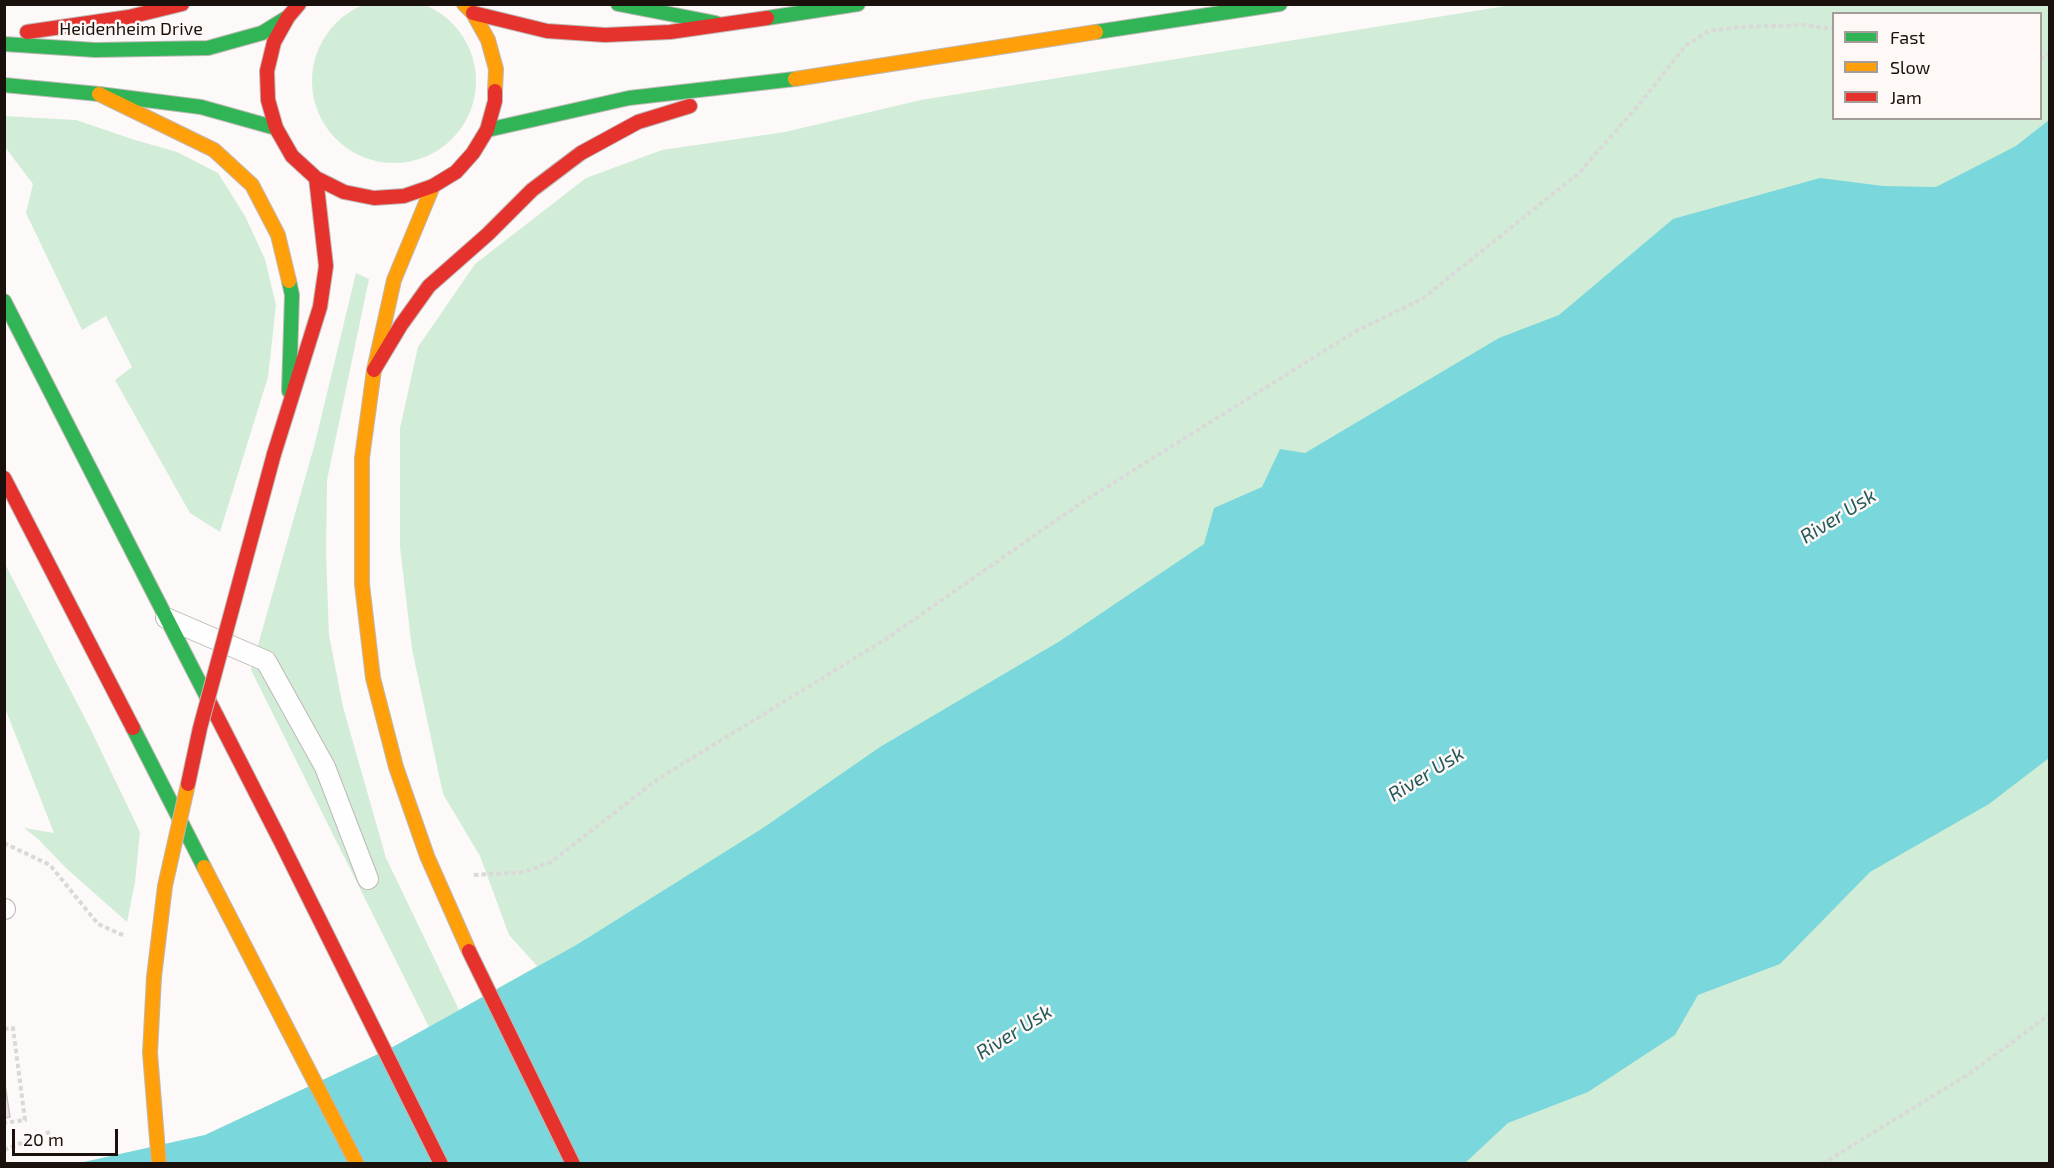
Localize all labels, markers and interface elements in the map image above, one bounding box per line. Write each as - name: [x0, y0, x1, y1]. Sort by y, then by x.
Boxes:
- legend: [1832, 12, 2042, 120]
- street label: Heidenheim Drive: [59, 18, 203, 40]
- text: Fast: [1890, 26, 1925, 48]
- text: Slow: [1890, 56, 1930, 78]
- text: Jam: [1890, 86, 1922, 108]
- water label: River Usk: [1796, 483, 1880, 549]
- water label: River Usk: [1384, 741, 1468, 807]
- water label: River Usk: [972, 999, 1056, 1065]
- scale bar: [15, 1117, 122, 1155]
- text: 20 m: [23, 1128, 64, 1150]

